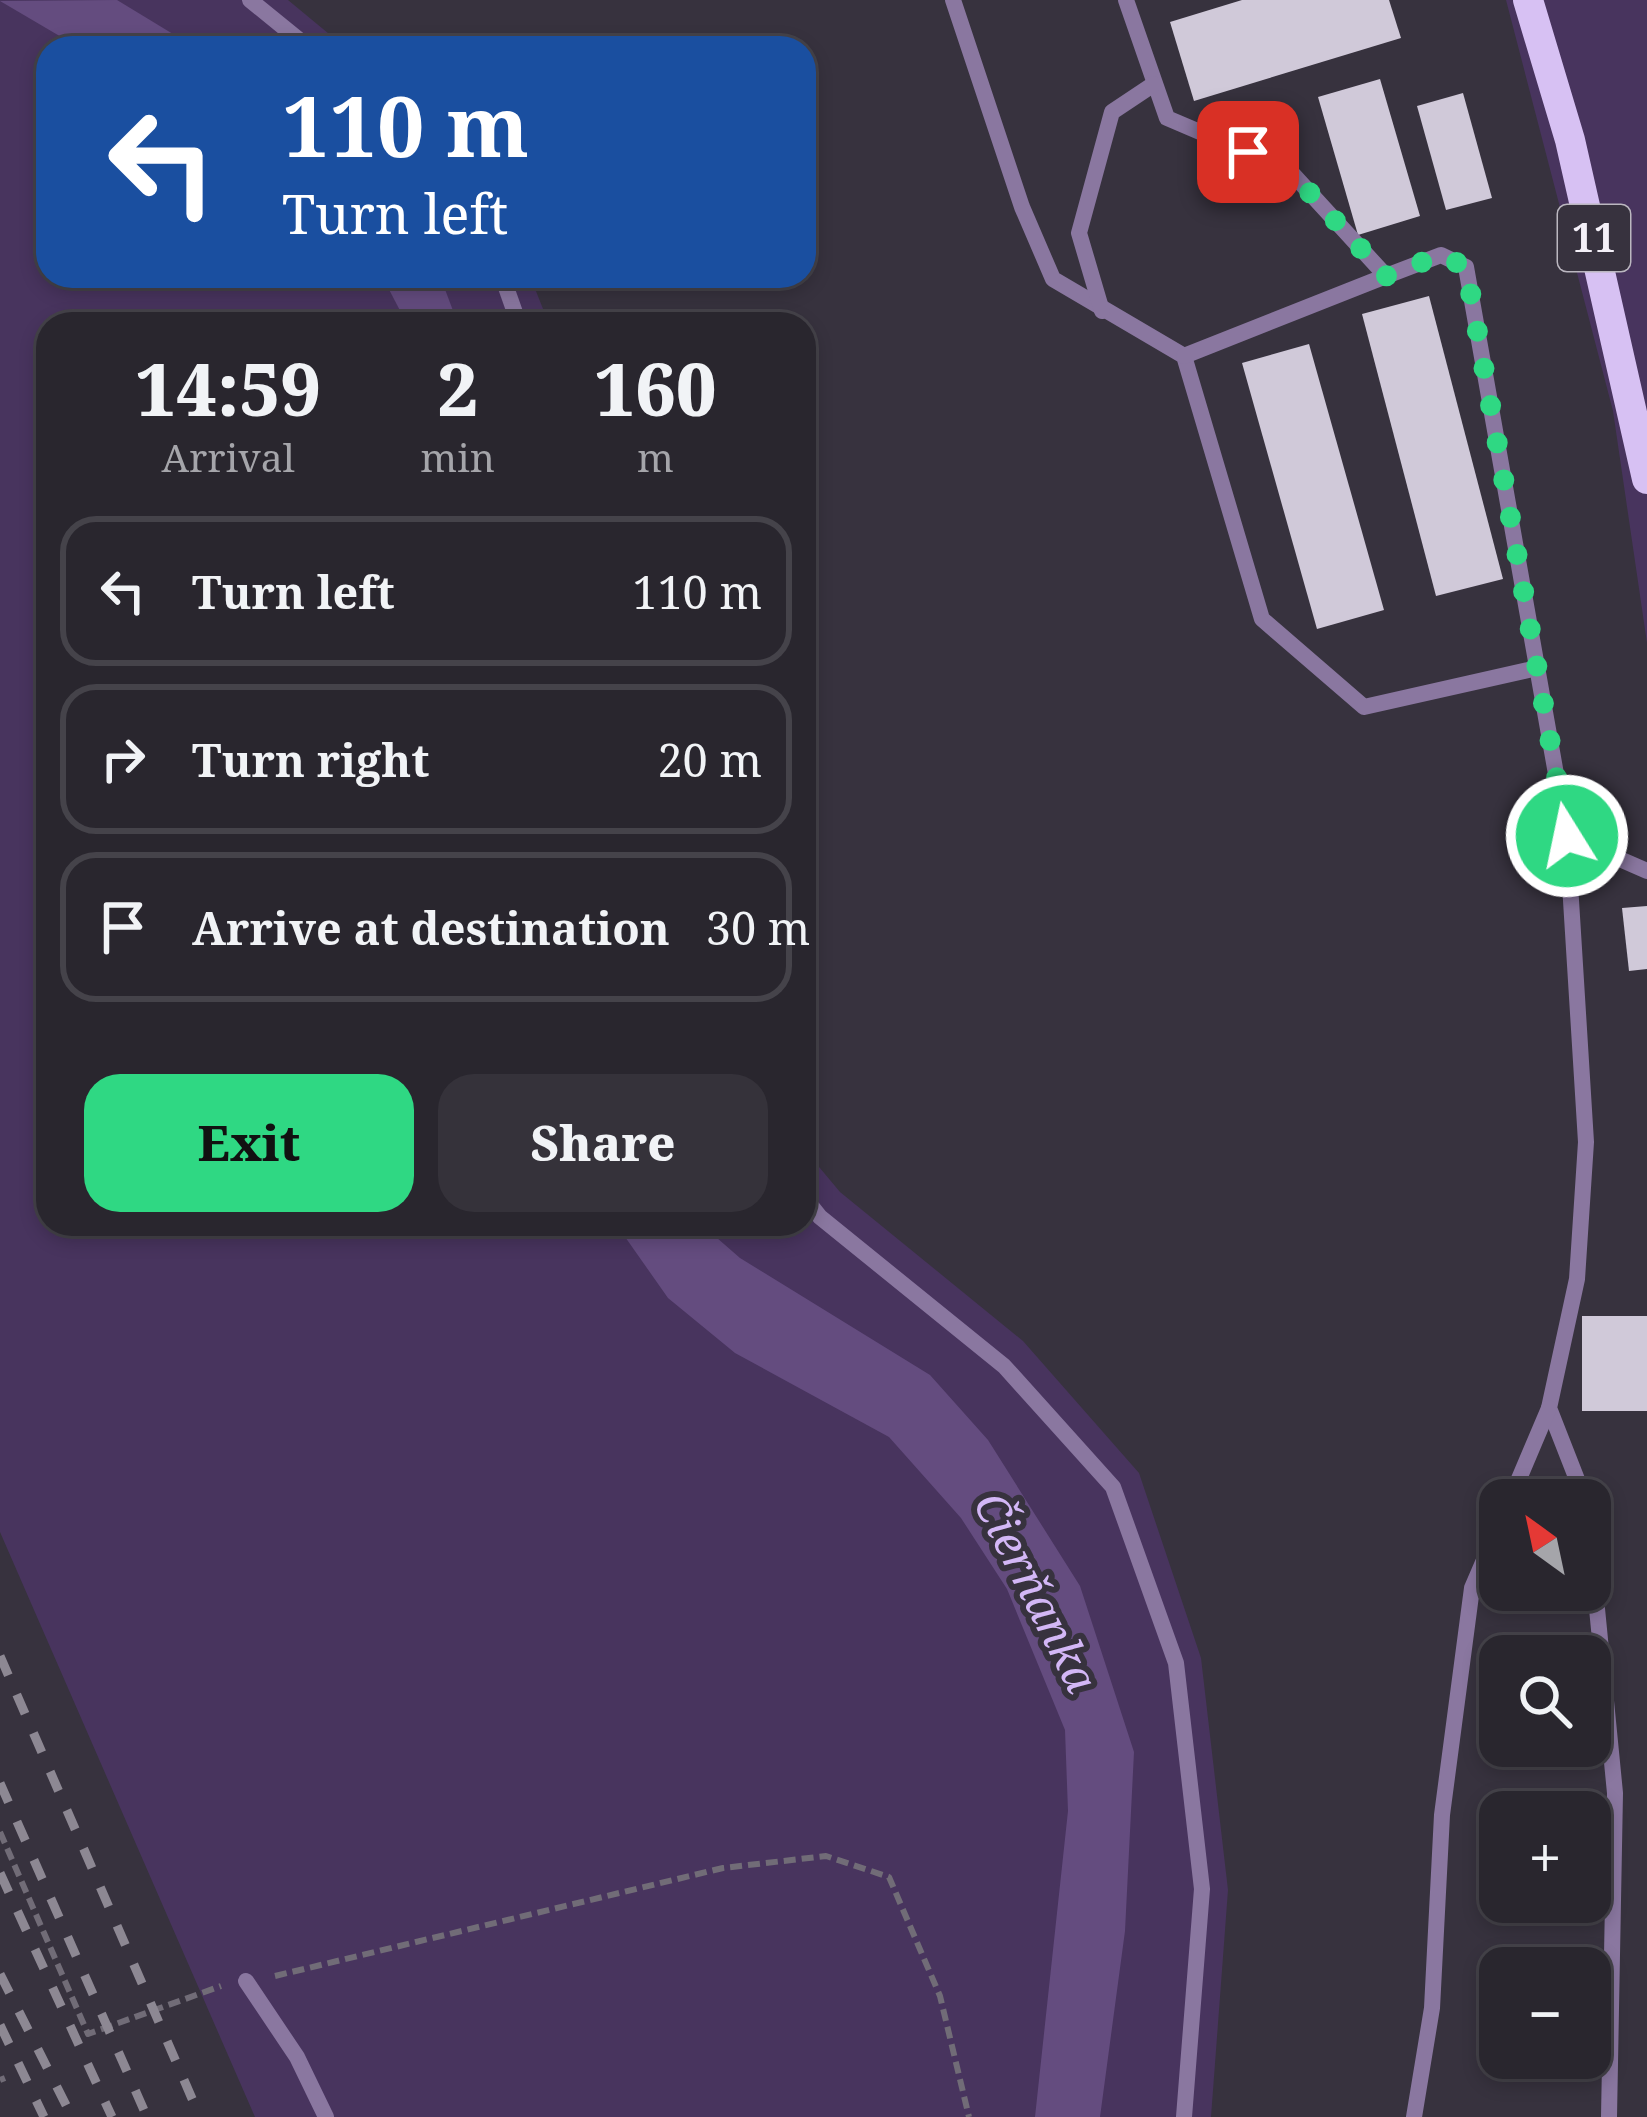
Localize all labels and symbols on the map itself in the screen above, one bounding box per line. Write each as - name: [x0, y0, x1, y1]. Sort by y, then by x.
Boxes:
- pin: [1197, 101, 1299, 203]
- road number: 11: [1558, 205, 1630, 271]
- position arrow: [1504, 773, 1630, 899]
- north arrow: [1479, 1479, 1611, 1611]
- water label: Čierňanka: [961, 1481, 1114, 1702]

